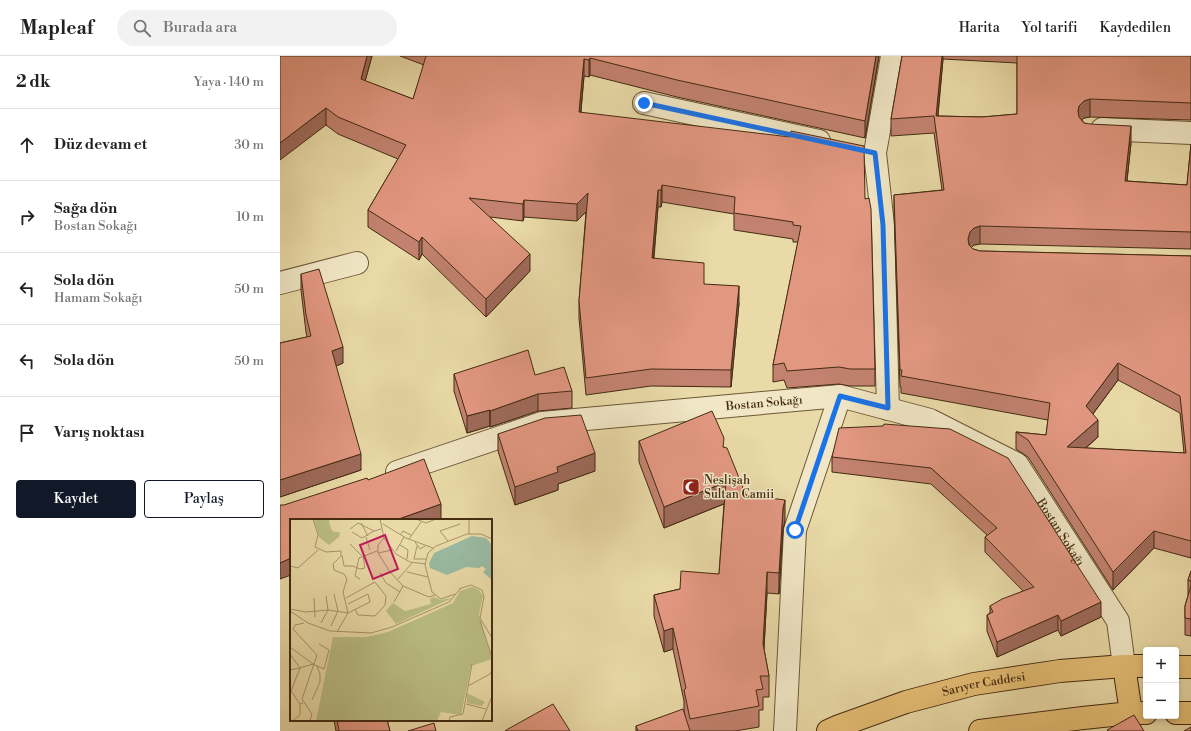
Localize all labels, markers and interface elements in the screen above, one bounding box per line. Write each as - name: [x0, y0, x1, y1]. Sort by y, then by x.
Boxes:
- search box: [117, 10, 397, 46]
- text: Mapleaf: [20, 16, 93, 40]
- icon: search: [131, 17, 153, 39]
- text: Burada ara: [163, 18, 237, 37]
- text: Harita: [959, 19, 1000, 37]
- text: Yol tarifi: [1022, 19, 1078, 37]
- text: Kaydedilen: [1100, 19, 1171, 37]
- text: 2 dk: [16, 71, 51, 93]
- text: Yaya · 140 m: [194, 74, 264, 90]
- route end: [635, 94, 653, 112]
- icon: ahead: [16, 134, 38, 156]
- text: Düz devam et: [54, 135, 147, 154]
- text: 30 m: [234, 137, 264, 153]
- text: Sağa dön: [54, 199, 117, 218]
- icon: right: [16, 206, 38, 228]
- text: 10 m: [236, 209, 264, 225]
- text: Bostan Sokağı: [54, 218, 138, 234]
- text: Sola dön: [54, 271, 114, 290]
- icon: left: [16, 278, 38, 300]
- text: 50 m: [234, 281, 264, 297]
- text: Hamam Sokağı: [54, 290, 143, 306]
- icon: left: [16, 350, 38, 372]
- text: Sola dön: [54, 351, 114, 370]
- text: 50 m: [234, 353, 264, 369]
- street label: Bostan Sokağı: [724, 392, 803, 414]
- icon: arrive: [16, 422, 38, 444]
- text: Varış noktası: [54, 423, 145, 442]
- place label: Neslişah Sultan Camii: [704, 473, 774, 502]
- mosque icon: Neslişah Sultan Camii: [681, 477, 701, 497]
- button: Kaydet: [16, 480, 136, 518]
- button: Paylaş: [144, 480, 264, 518]
- street label: Bostan Sokağı: [1033, 495, 1088, 569]
- inset map: [290, 519, 492, 721]
- route start: [786, 521, 804, 539]
- map controls: [1143, 647, 1179, 719]
- button: +: [1143, 647, 1179, 683]
- street label: Sarıyer Caddesi: [940, 669, 1026, 700]
- button: −: [1143, 683, 1179, 719]

